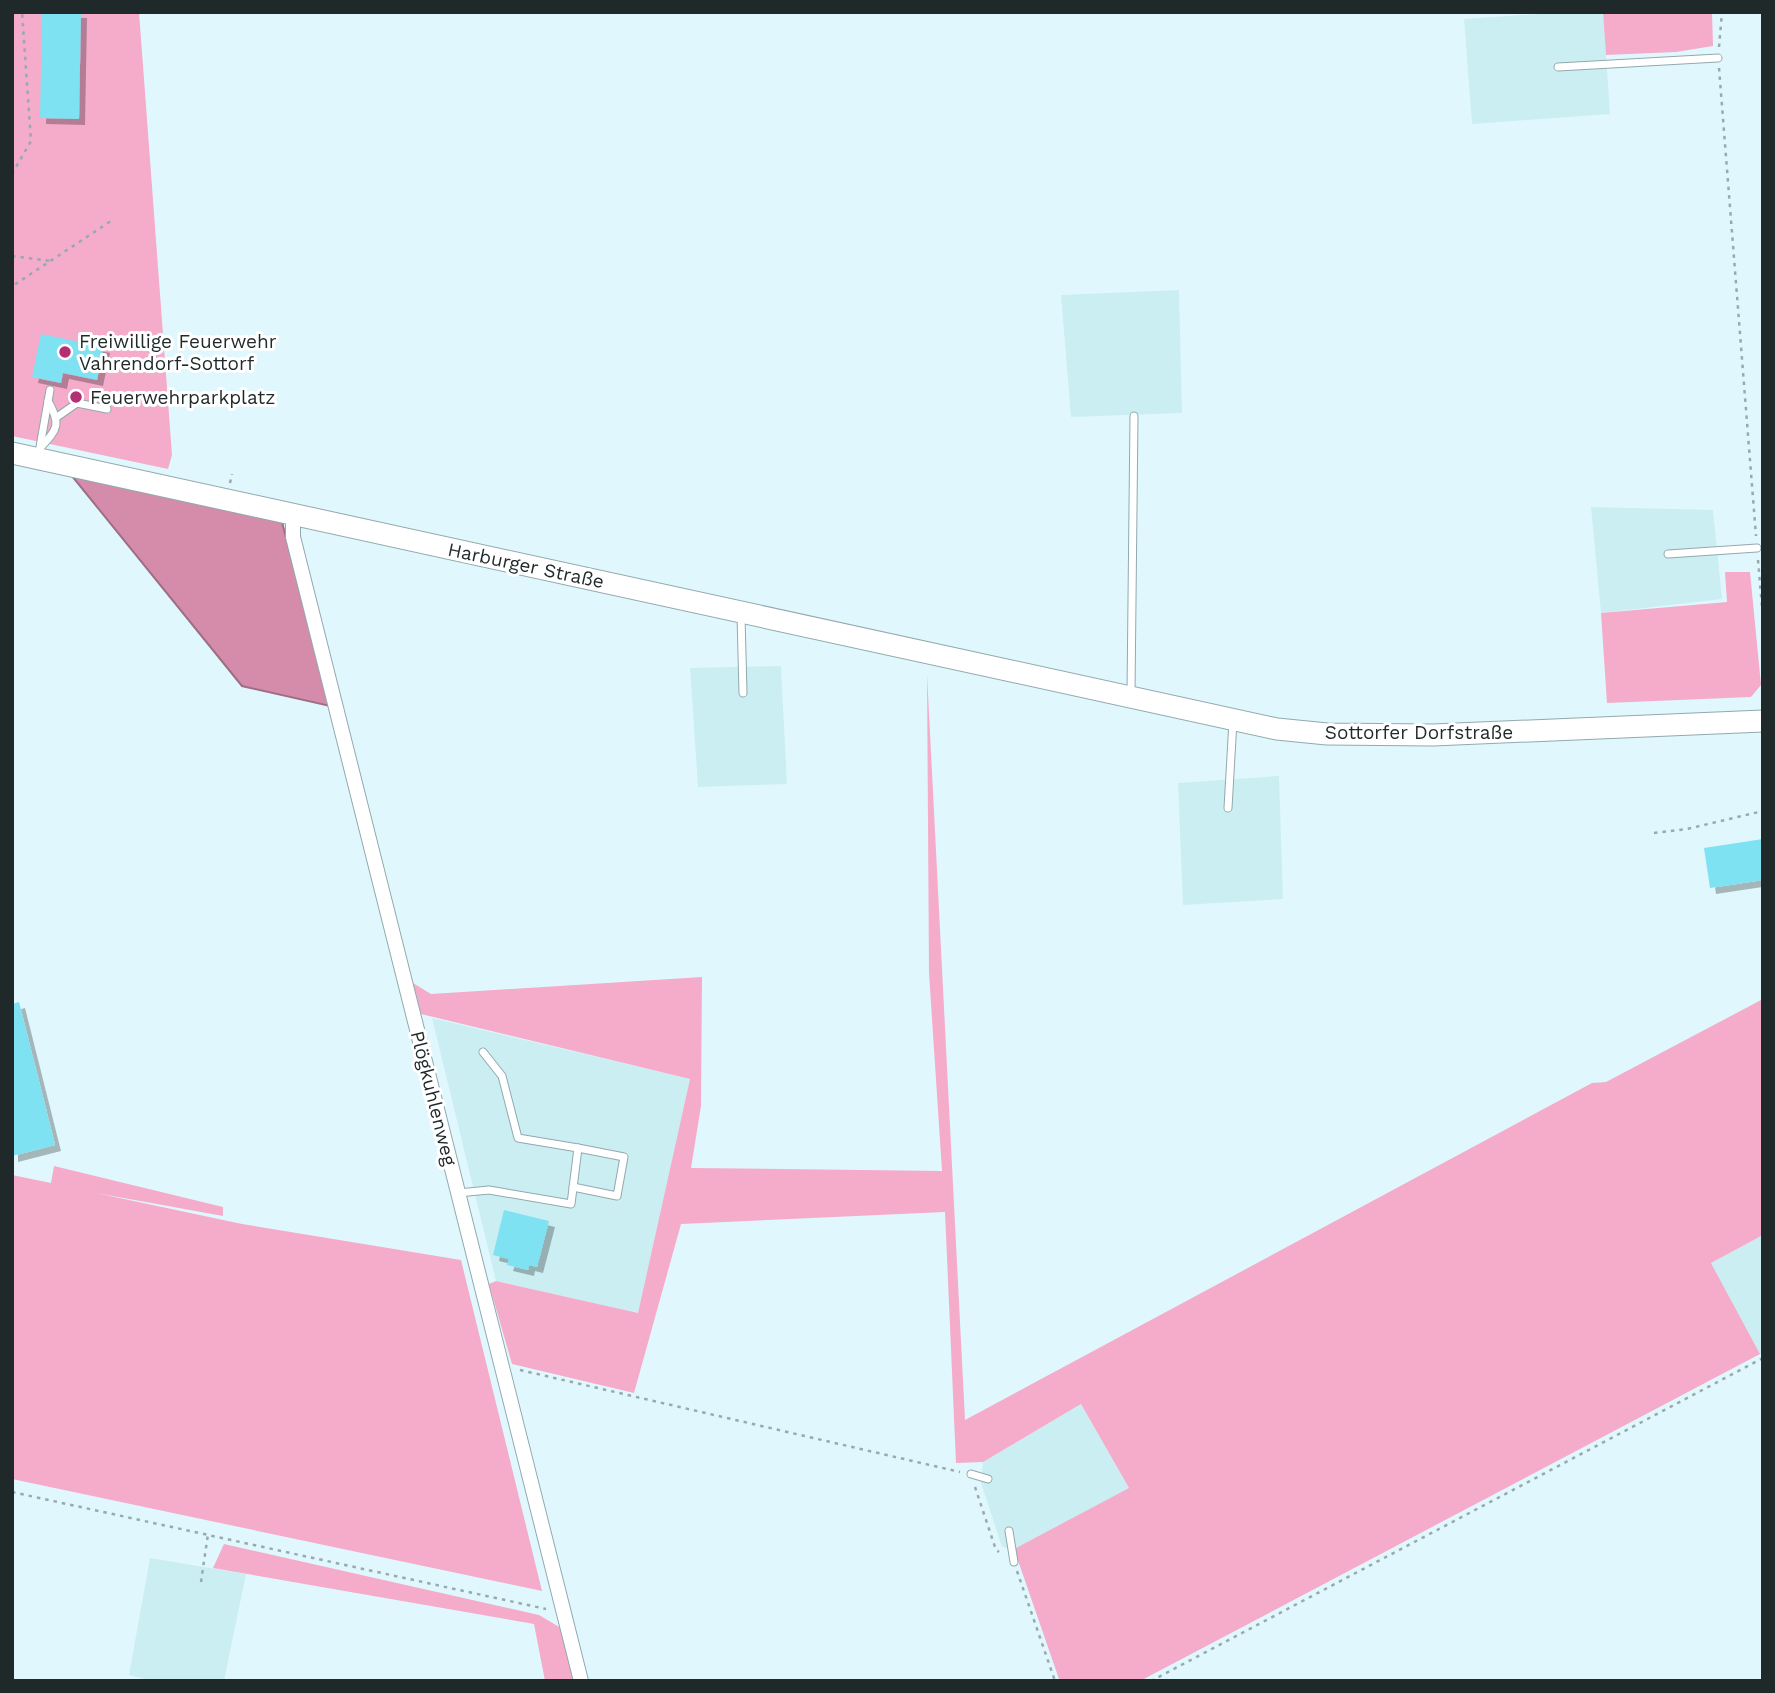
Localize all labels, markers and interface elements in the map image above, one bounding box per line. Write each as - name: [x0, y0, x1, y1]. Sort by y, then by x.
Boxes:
- place label: Freiwillige Feuerwehr Vahrendorf-Sottorf: [79, 330, 277, 375]
- marker: Freiwillige Feuerwehr Vahrendorf-Sottorf: [57, 344, 73, 360]
- place label: Feuerwehrparkplatz: [90, 386, 275, 409]
- marker: Feuerwehrparkplatz: [68, 389, 84, 405]
- street label: Harburger Straße: [446, 538, 606, 593]
- street label: Sottorfer Dorfstraße: [1325, 721, 1513, 744]
- street label: Plögkuhlenweg: [406, 1028, 462, 1169]

